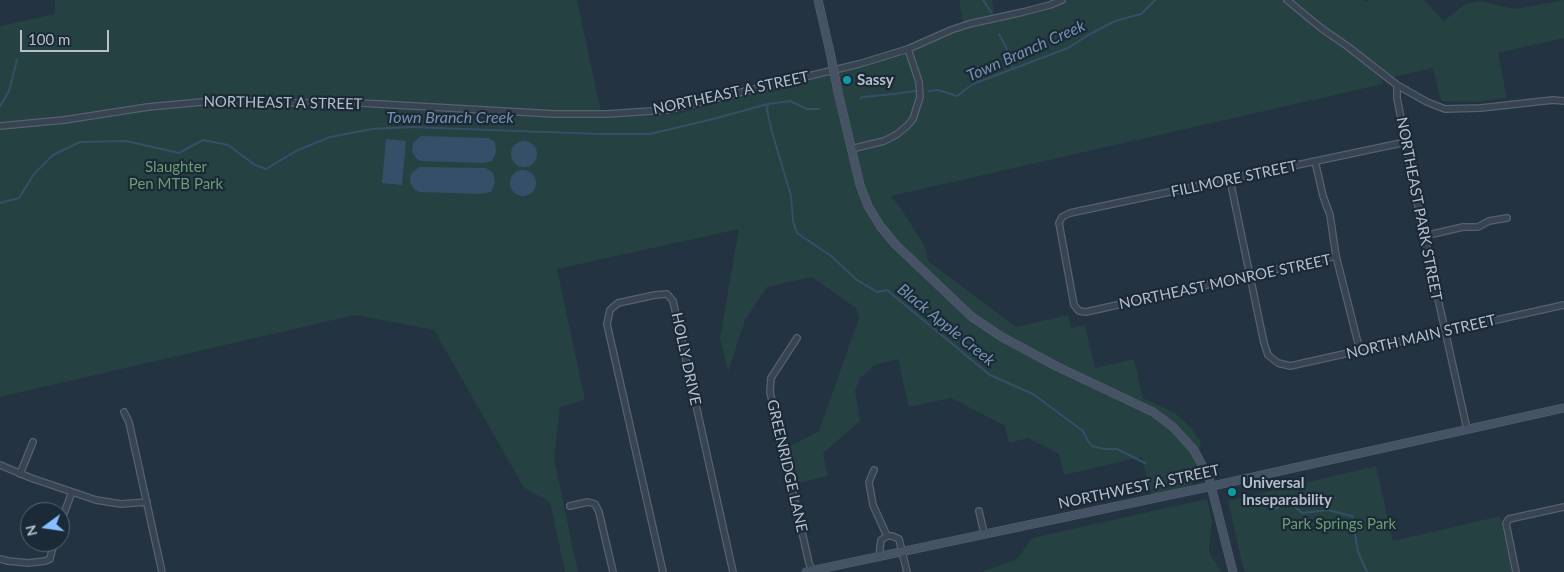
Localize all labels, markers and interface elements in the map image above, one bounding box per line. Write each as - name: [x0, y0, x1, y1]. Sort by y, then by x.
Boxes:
- water label: Town Branch Creek: [964, 16, 1088, 86]
- scale bar: [22, 20, 111, 52]
- text: 100 m: [28, 30, 70, 48]
- street label: NORTHEAST A STREET: [651, 68, 811, 118]
- place label: Sassy: [857, 71, 894, 89]
- marker: Sassy: [841, 74, 853, 86]
- street label: NORTHEAST A STREET: [203, 93, 363, 113]
- water label: Town Branch Creek: [386, 108, 514, 128]
- street label: NORTHEAST PARK STREET: [1392, 116, 1446, 302]
- street label: FILLMORE STREET: [1169, 157, 1299, 201]
- park label: Slaughter Pen MTB Park: [129, 158, 223, 193]
- street label: NORTHEAST MONROE STREET: [1117, 251, 1333, 313]
- water label: Black Apple Creek: [893, 280, 999, 370]
- street label: HOLLY DRIVE: [667, 311, 705, 407]
- street label: NORTH MAIN STREET: [1345, 311, 1497, 363]
- street label: GREENRIDGE LANE: [763, 398, 811, 534]
- street label: NORTHWEST A STREET: [1057, 461, 1221, 513]
- place label: Universal Inseparability: [1242, 474, 1332, 509]
- marker: Universal Inseparability: [1226, 486, 1238, 498]
- north arrow: [20, 502, 70, 552]
- park label: Park Springs Park: [1282, 515, 1396, 533]
- text: N: [21, 523, 40, 538]

